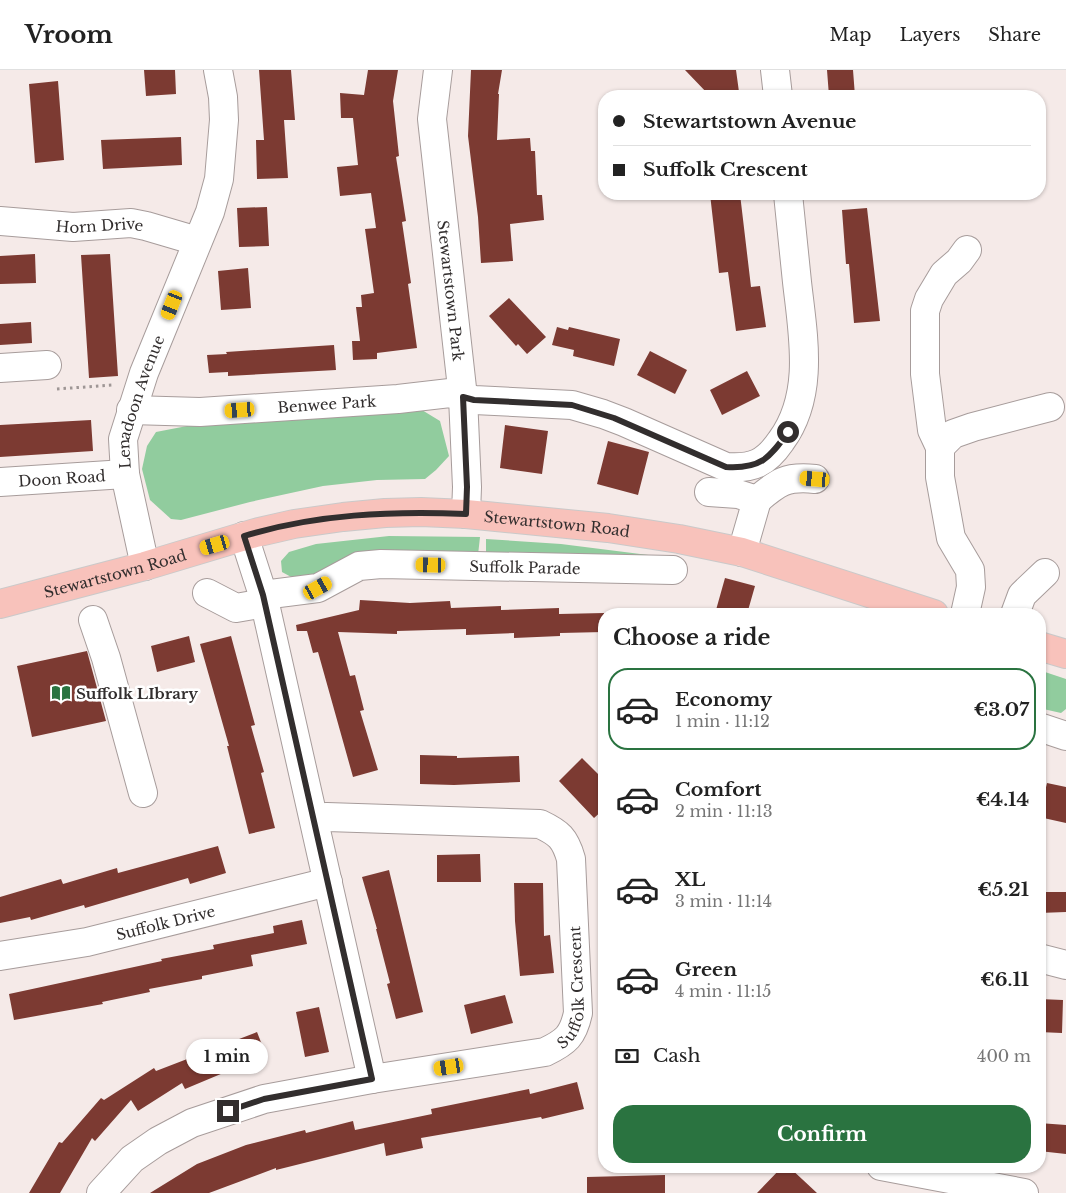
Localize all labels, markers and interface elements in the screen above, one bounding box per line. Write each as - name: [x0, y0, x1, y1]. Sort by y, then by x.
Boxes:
- text: Vroom: [25, 20, 113, 49]
- text: Map: [830, 24, 871, 46]
- text: Layers: [899, 24, 960, 46]
- text: Share: [988, 24, 1041, 46]
- text: Stewartstown Avenue: [643, 110, 857, 133]
- text: Suffolk Crescent: [643, 158, 808, 181]
- street label: Horn Drive: [55, 213, 145, 237]
- street label: Stewartstown Park: [434, 219, 469, 363]
- car: [159, 288, 184, 322]
- street label: Lenadoon Avenue: [114, 332, 168, 469]
- street label: Benwee Park: [277, 391, 378, 416]
- car: [224, 401, 255, 419]
- route start: [777, 421, 799, 443]
- street label: Doon Road: [18, 466, 106, 490]
- car: [799, 470, 830, 488]
- street label: Stewartstown Road: [483, 506, 631, 541]
- car: [198, 534, 231, 556]
- street label: Stewartstown Road: [42, 545, 188, 602]
- street label: Suffolk Parade: [469, 556, 581, 578]
- car: [415, 557, 446, 573]
- car: [301, 574, 334, 602]
- text: Choose a ride: [613, 624, 770, 651]
- library icon: Suffolk LIbrary: [50, 682, 72, 704]
- place label: Suffolk LIbrary: [76, 684, 198, 703]
- icon: car: [615, 687, 660, 732]
- text: Economy: [675, 688, 772, 711]
- text: €3.07: [974, 698, 1029, 721]
- text: 1 min · 11:12: [675, 711, 770, 731]
- icon: car: [615, 777, 660, 822]
- text: Comfort: [675, 778, 762, 801]
- text: €4.14: [976, 788, 1029, 811]
- text: 2 min · 11:13: [675, 801, 773, 821]
- icon: car: [615, 867, 660, 912]
- text: XL: [675, 868, 705, 891]
- text: €5.21: [978, 878, 1029, 901]
- text: 3 min · 11:14: [675, 891, 772, 911]
- street label: Suffolk Drive: [114, 901, 217, 944]
- street label: Suffolk Crescent: [553, 925, 588, 1053]
- icon: car: [615, 957, 660, 1002]
- text: Green: [675, 958, 737, 981]
- text: €6.11: [980, 968, 1029, 991]
- text: 4 min · 11:15: [675, 981, 771, 1001]
- callout: 1 min: [187, 1038, 269, 1074]
- icon: cash: [613, 1042, 641, 1070]
- text: Cash: [653, 1044, 700, 1067]
- text: 1 min: [204, 1046, 250, 1066]
- text: 400 m: [977, 1046, 1031, 1066]
- car: [433, 1057, 464, 1077]
- route end: [217, 1100, 239, 1122]
- button: Confirm: [613, 1105, 1031, 1163]

